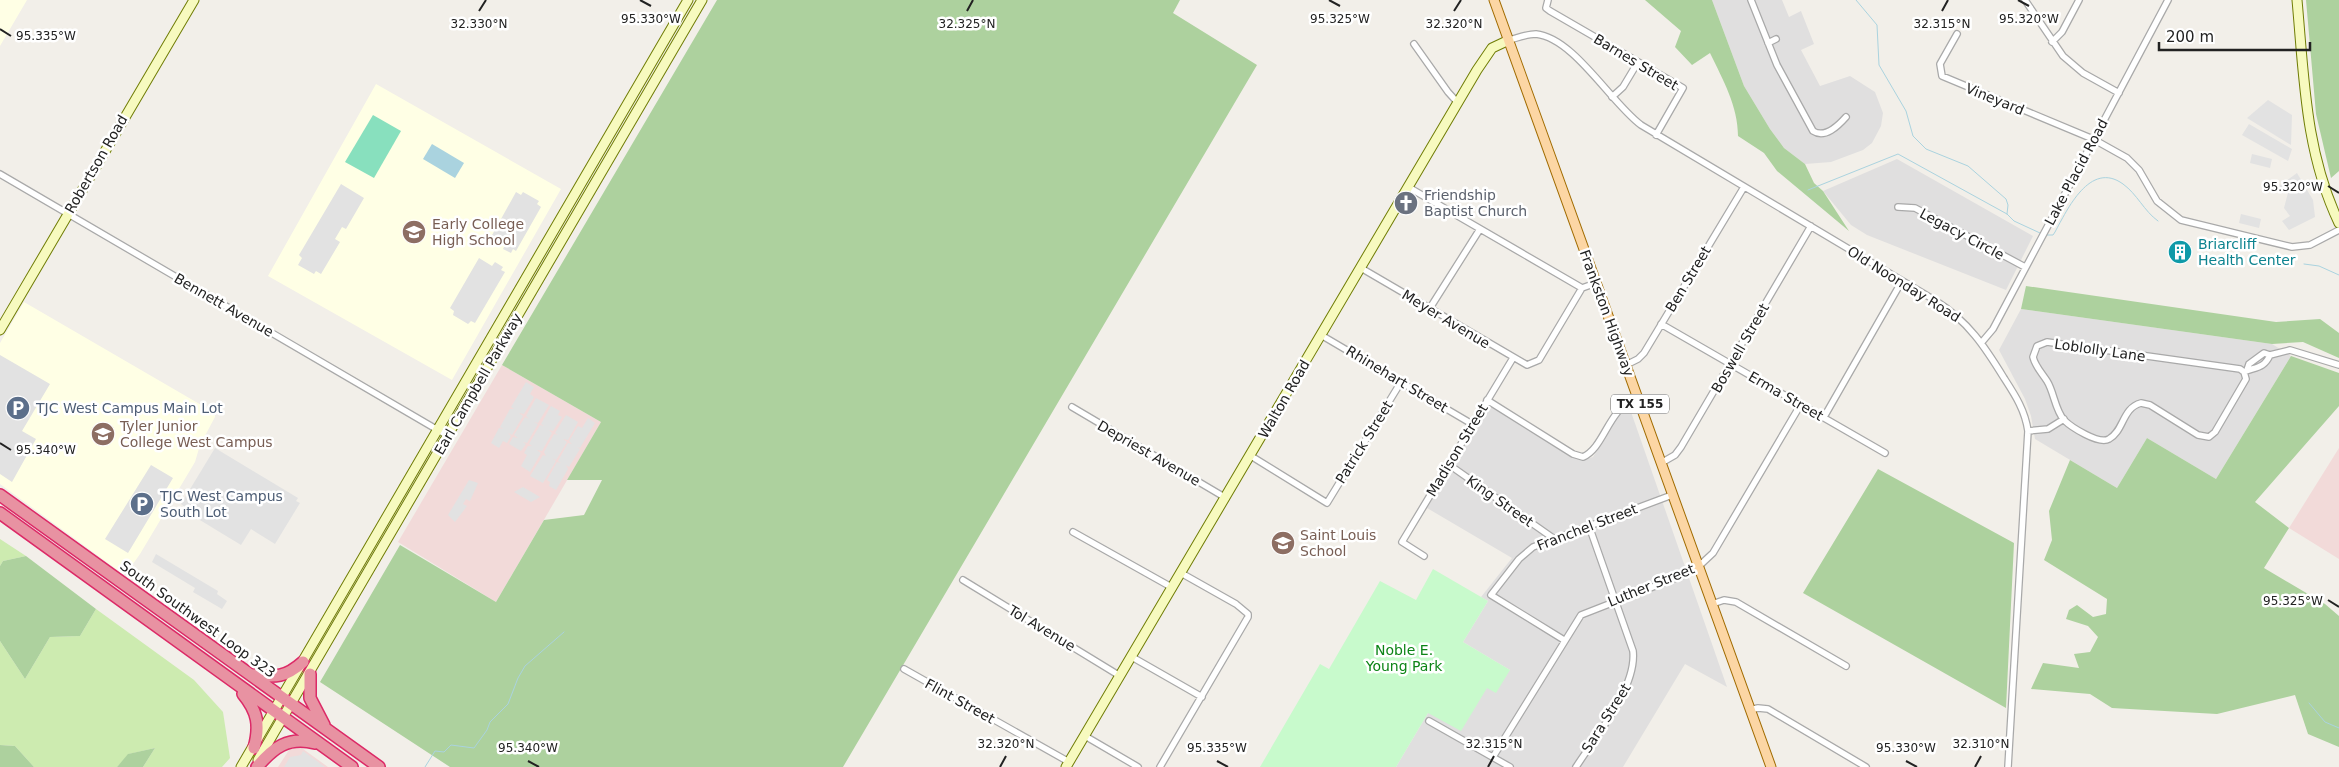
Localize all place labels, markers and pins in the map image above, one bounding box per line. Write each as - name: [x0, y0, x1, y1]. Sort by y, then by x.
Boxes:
- place label: Friendship Baptist Church: [1424, 187, 1527, 219]
- church icon: Friendship Baptist Church: [1393, 190, 1419, 216]
- place label: Early College High School: [432, 216, 524, 248]
- school or university icon: Early College High School: [401, 219, 427, 245]
- place label: Briarcliff Health Center: [2198, 236, 2296, 268]
- building icon: Briarcliff Health Center: [2167, 239, 2193, 265]
- parking icon: TJC West Campus Main Lot: [5, 395, 31, 421]
- place label: TJC West Campus Main Lot: [35, 400, 223, 416]
- place label: Tyler Junior College West Campus: [119, 418, 273, 450]
- school or university icon: Tyler Junior College West Campus: [90, 421, 116, 447]
- place label: TJC West Campus South Lot: [159, 488, 283, 520]
- parking icon: TJC West Campus South Lot: [129, 491, 155, 517]
- place label: Saint Louis School: [1300, 527, 1376, 559]
- school or university icon: Saint Louis School: [1270, 530, 1296, 556]

